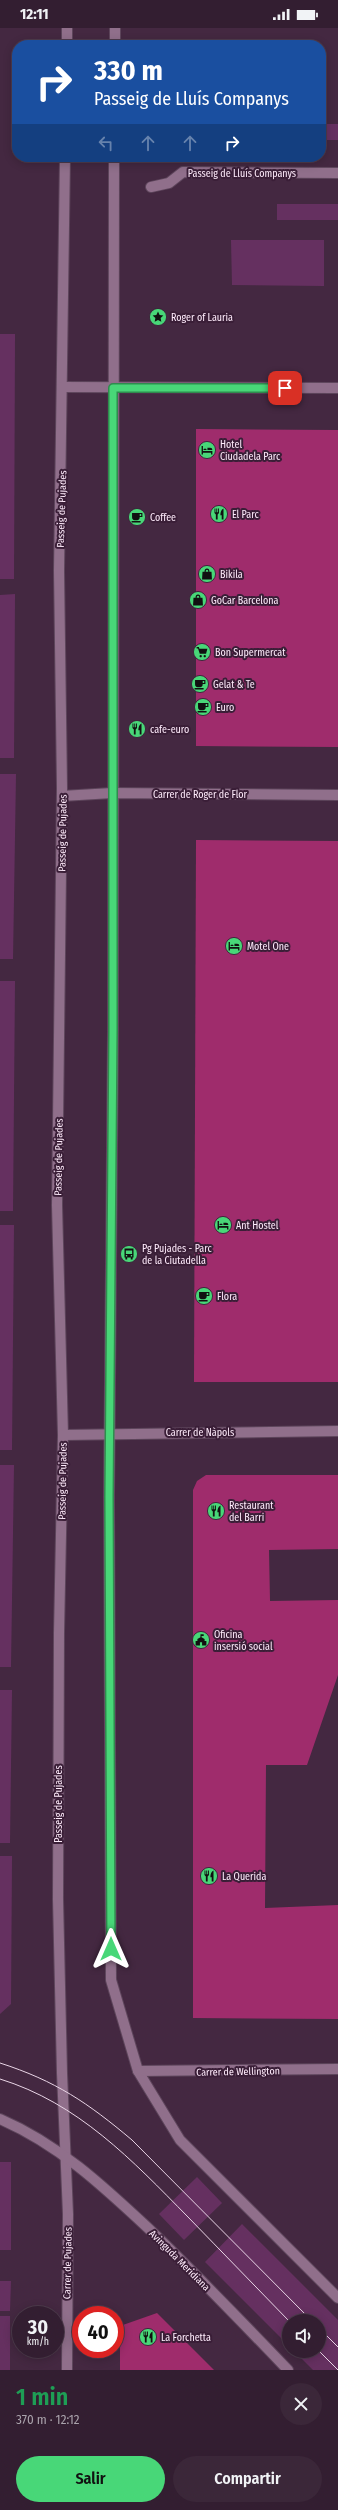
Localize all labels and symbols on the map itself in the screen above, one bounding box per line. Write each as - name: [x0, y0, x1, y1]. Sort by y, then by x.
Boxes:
- street label: Passeig de Lluís Companys: [188, 167, 296, 180]
- place icon: Roger of Lauria: [148, 307, 168, 327]
- place label: Roger of Lauria: [171, 312, 233, 324]
- pin: [268, 371, 302, 405]
- place label: Hotel Ciudadela Parc: [220, 439, 281, 463]
- hotel icon: Hotel Ciudadela Parc: [197, 440, 217, 460]
- street label: Passeig de Pujades: [55, 470, 69, 548]
- restaurant icon: El Parc: [209, 504, 229, 524]
- cafe icon: Coffee: [127, 507, 147, 527]
- place label: El Parc: [232, 509, 259, 521]
- place label: Coffee: [150, 512, 176, 524]
- shop icon: Bikila: [197, 564, 217, 584]
- place label: Bikila: [220, 569, 243, 581]
- shop icon: GoCar Barcelona: [188, 590, 208, 610]
- place label: GoCar Barcelona: [211, 595, 278, 607]
- supermarket icon: Bon Supermercat: [192, 642, 212, 662]
- place label: Bon Supermercat: [215, 647, 286, 659]
- cafe icon: Gelat & Te: [190, 674, 210, 694]
- place label: Gelat & Te: [213, 679, 255, 691]
- cafe icon: Euro: [193, 697, 213, 717]
- place label: Euro: [216, 702, 234, 714]
- restaurant icon: cafe-euro: [127, 719, 147, 739]
- place label: cafe-euro: [150, 724, 189, 736]
- street label: Carrer de Roger de Flor: [153, 789, 248, 801]
- street label: Passeig de Pujades: [56, 794, 70, 872]
- hotel icon: Motel One: [224, 936, 244, 956]
- place label: Motel One: [247, 941, 289, 953]
- street label: Passeig de Pujades: [52, 1118, 66, 1196]
- hotel icon: Ant Hostel: [213, 1215, 233, 1235]
- place label: Ant Hostel: [236, 1220, 279, 1232]
- place label: Pg Pujades - Parc de la Ciutadella: [142, 1243, 212, 1267]
- bus stop icon: Pg Pujades - Parc de la Ciutadella: [119, 1244, 139, 1264]
- cafe icon: Flora: [194, 1286, 214, 1306]
- place label: Flora: [217, 1291, 237, 1303]
- street label: Carrer de Nàpols: [166, 1427, 234, 1439]
- street label: Passeig de Pujades: [56, 1442, 70, 1520]
- place label: Restaurant del Barri: [229, 1500, 274, 1524]
- restaurant icon: Restaurant del Barri: [206, 1501, 226, 1521]
- place label: Oficina insersió social: [214, 1629, 273, 1653]
- public building icon: Oficina insersió social: [191, 1630, 211, 1650]
- street label: Passeig de Pujades: [53, 1765, 65, 1843]
- restaurant icon: La Querida: [199, 1866, 219, 1886]
- place label: La Querida: [222, 1871, 266, 1883]
- position arrow: [90, 1928, 132, 1970]
- street label: Carrer de Wellington: [196, 2065, 280, 2079]
- street label: Carrer de Pujades: [61, 2227, 75, 2299]
- street label: Avinguda Meridiana: [146, 2228, 212, 2294]
- speed limit sign: 40: [72, 2306, 124, 2358]
- restaurant icon: La Forchetta: [138, 2327, 158, 2347]
- place label: La Forchetta: [161, 2332, 211, 2344]

